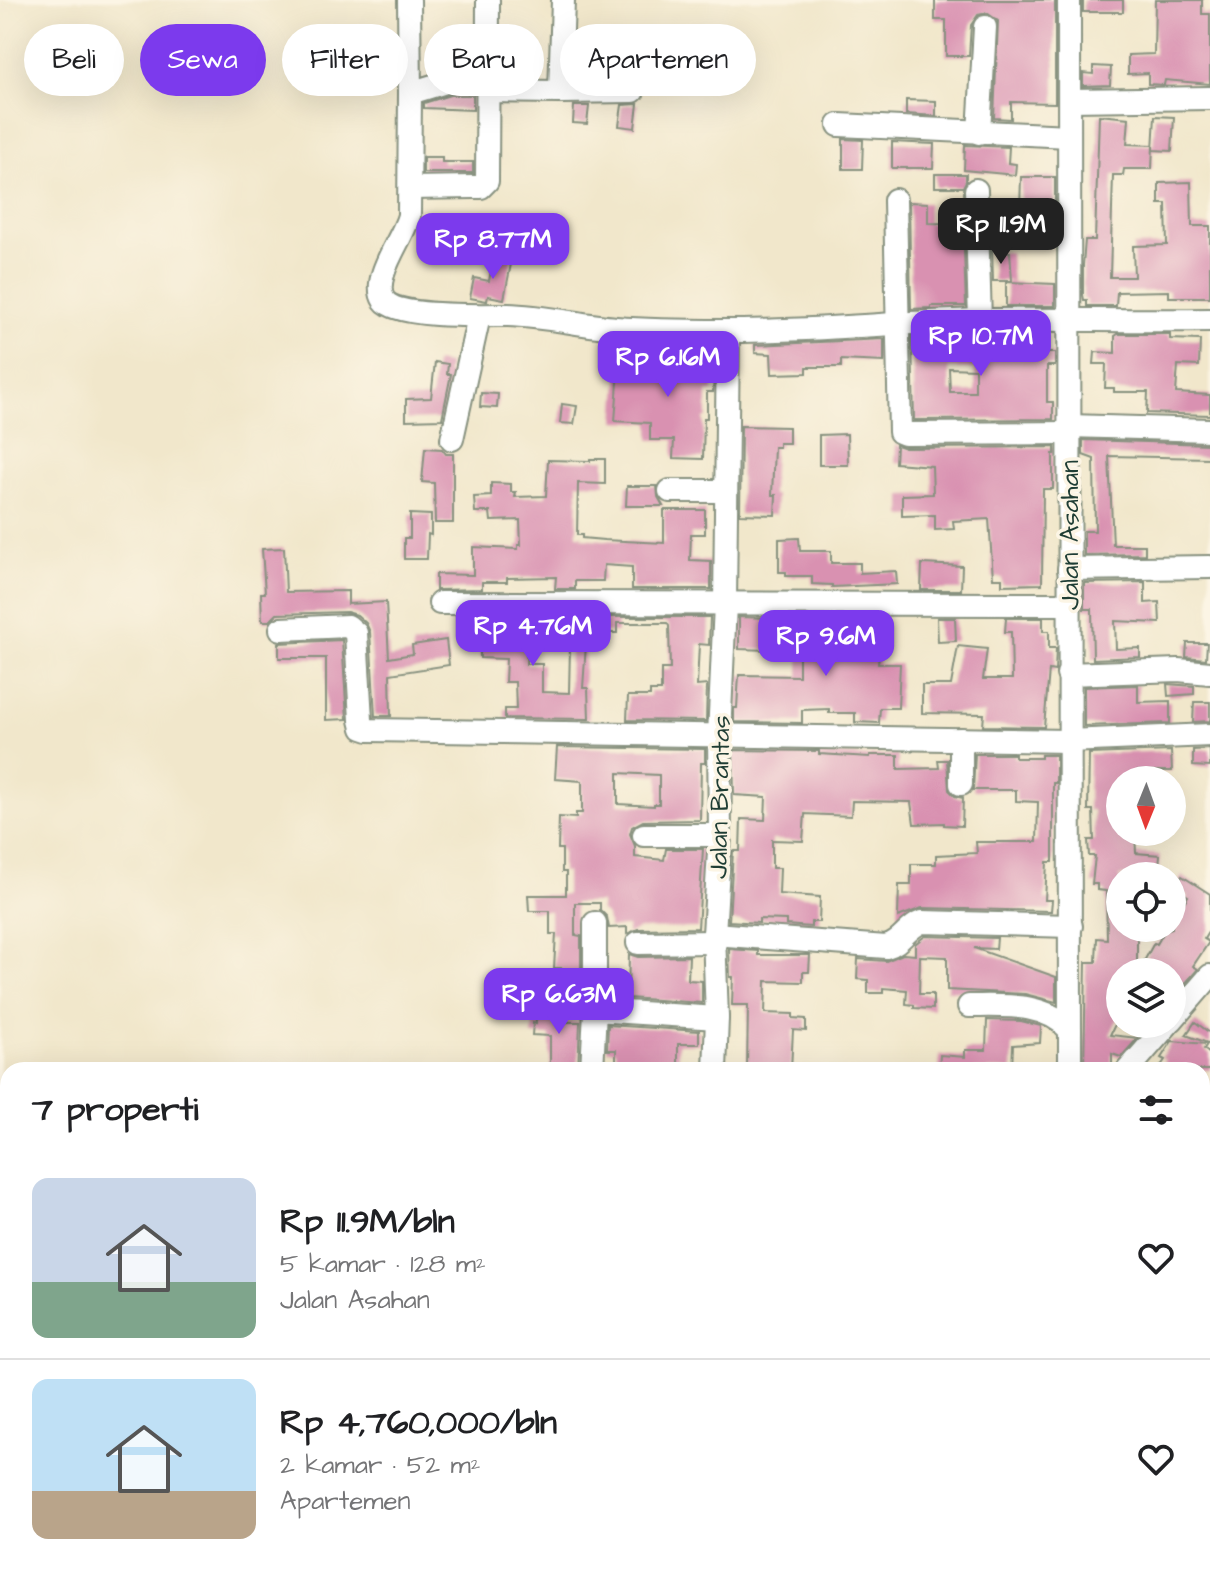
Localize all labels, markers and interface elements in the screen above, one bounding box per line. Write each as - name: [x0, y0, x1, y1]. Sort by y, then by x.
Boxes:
- chip: Beli: [24, 24, 124, 96]
- chip: Sewa: [140, 24, 266, 96]
- chip: Filter: [282, 24, 408, 96]
- chip: Baru: [424, 24, 544, 96]
- chip: Apartemen: [560, 24, 756, 96]
- pin: Rp 11.9M: [918, 198, 1084, 266]
- text: Rp 11.9M: [956, 206, 1046, 242]
- pin: Rp 8.77M: [410, 213, 576, 281]
- text: Rp 8.77M: [434, 221, 552, 257]
- pin: Rp 10.7M: [898, 310, 1064, 378]
- text: Rp 10.7M: [929, 318, 1033, 354]
- pin: Rp 6.16M: [585, 331, 751, 399]
- text: Rp 6.16M: [616, 339, 720, 375]
- street label: Jalan Asahan: [1052, 460, 1088, 610]
- pin: Rp 4.76M: [450, 600, 616, 668]
- text: Rp 4.76M: [474, 608, 592, 644]
- pin: Rp 9.6M: [752, 610, 900, 678]
- text: Rp 9.6M: [776, 618, 876, 654]
- street label: Jalan Brantas: [701, 715, 739, 879]
- north arrow: [1106, 766, 1186, 846]
- map controls: [1106, 766, 1186, 1038]
- button: locate: [1106, 862, 1186, 942]
- button: layers: [1106, 958, 1186, 1038]
- pin: Rp 6.63M: [476, 968, 642, 1036]
- text: Rp 6.63M: [502, 976, 616, 1012]
- text: 7 properti: [32, 1086, 198, 1134]
- icon: filters: [1134, 1088, 1178, 1132]
- text: Rp 11.9M/bln: [280, 1198, 455, 1246]
- icon: home: [96, 1210, 192, 1306]
- icon: heart: [1134, 1236, 1178, 1280]
- text: 5 kamar · 128 m²: [280, 1246, 486, 1282]
- text: Jalan Asahan: [280, 1282, 430, 1318]
- text: Rp 4,760,000/bln: [280, 1399, 557, 1447]
- icon: home: [96, 1411, 192, 1507]
- icon: heart: [1134, 1437, 1178, 1481]
- text: 2 kamar · 52 m²: [280, 1447, 480, 1483]
- text: Apartemen: [280, 1483, 411, 1519]

